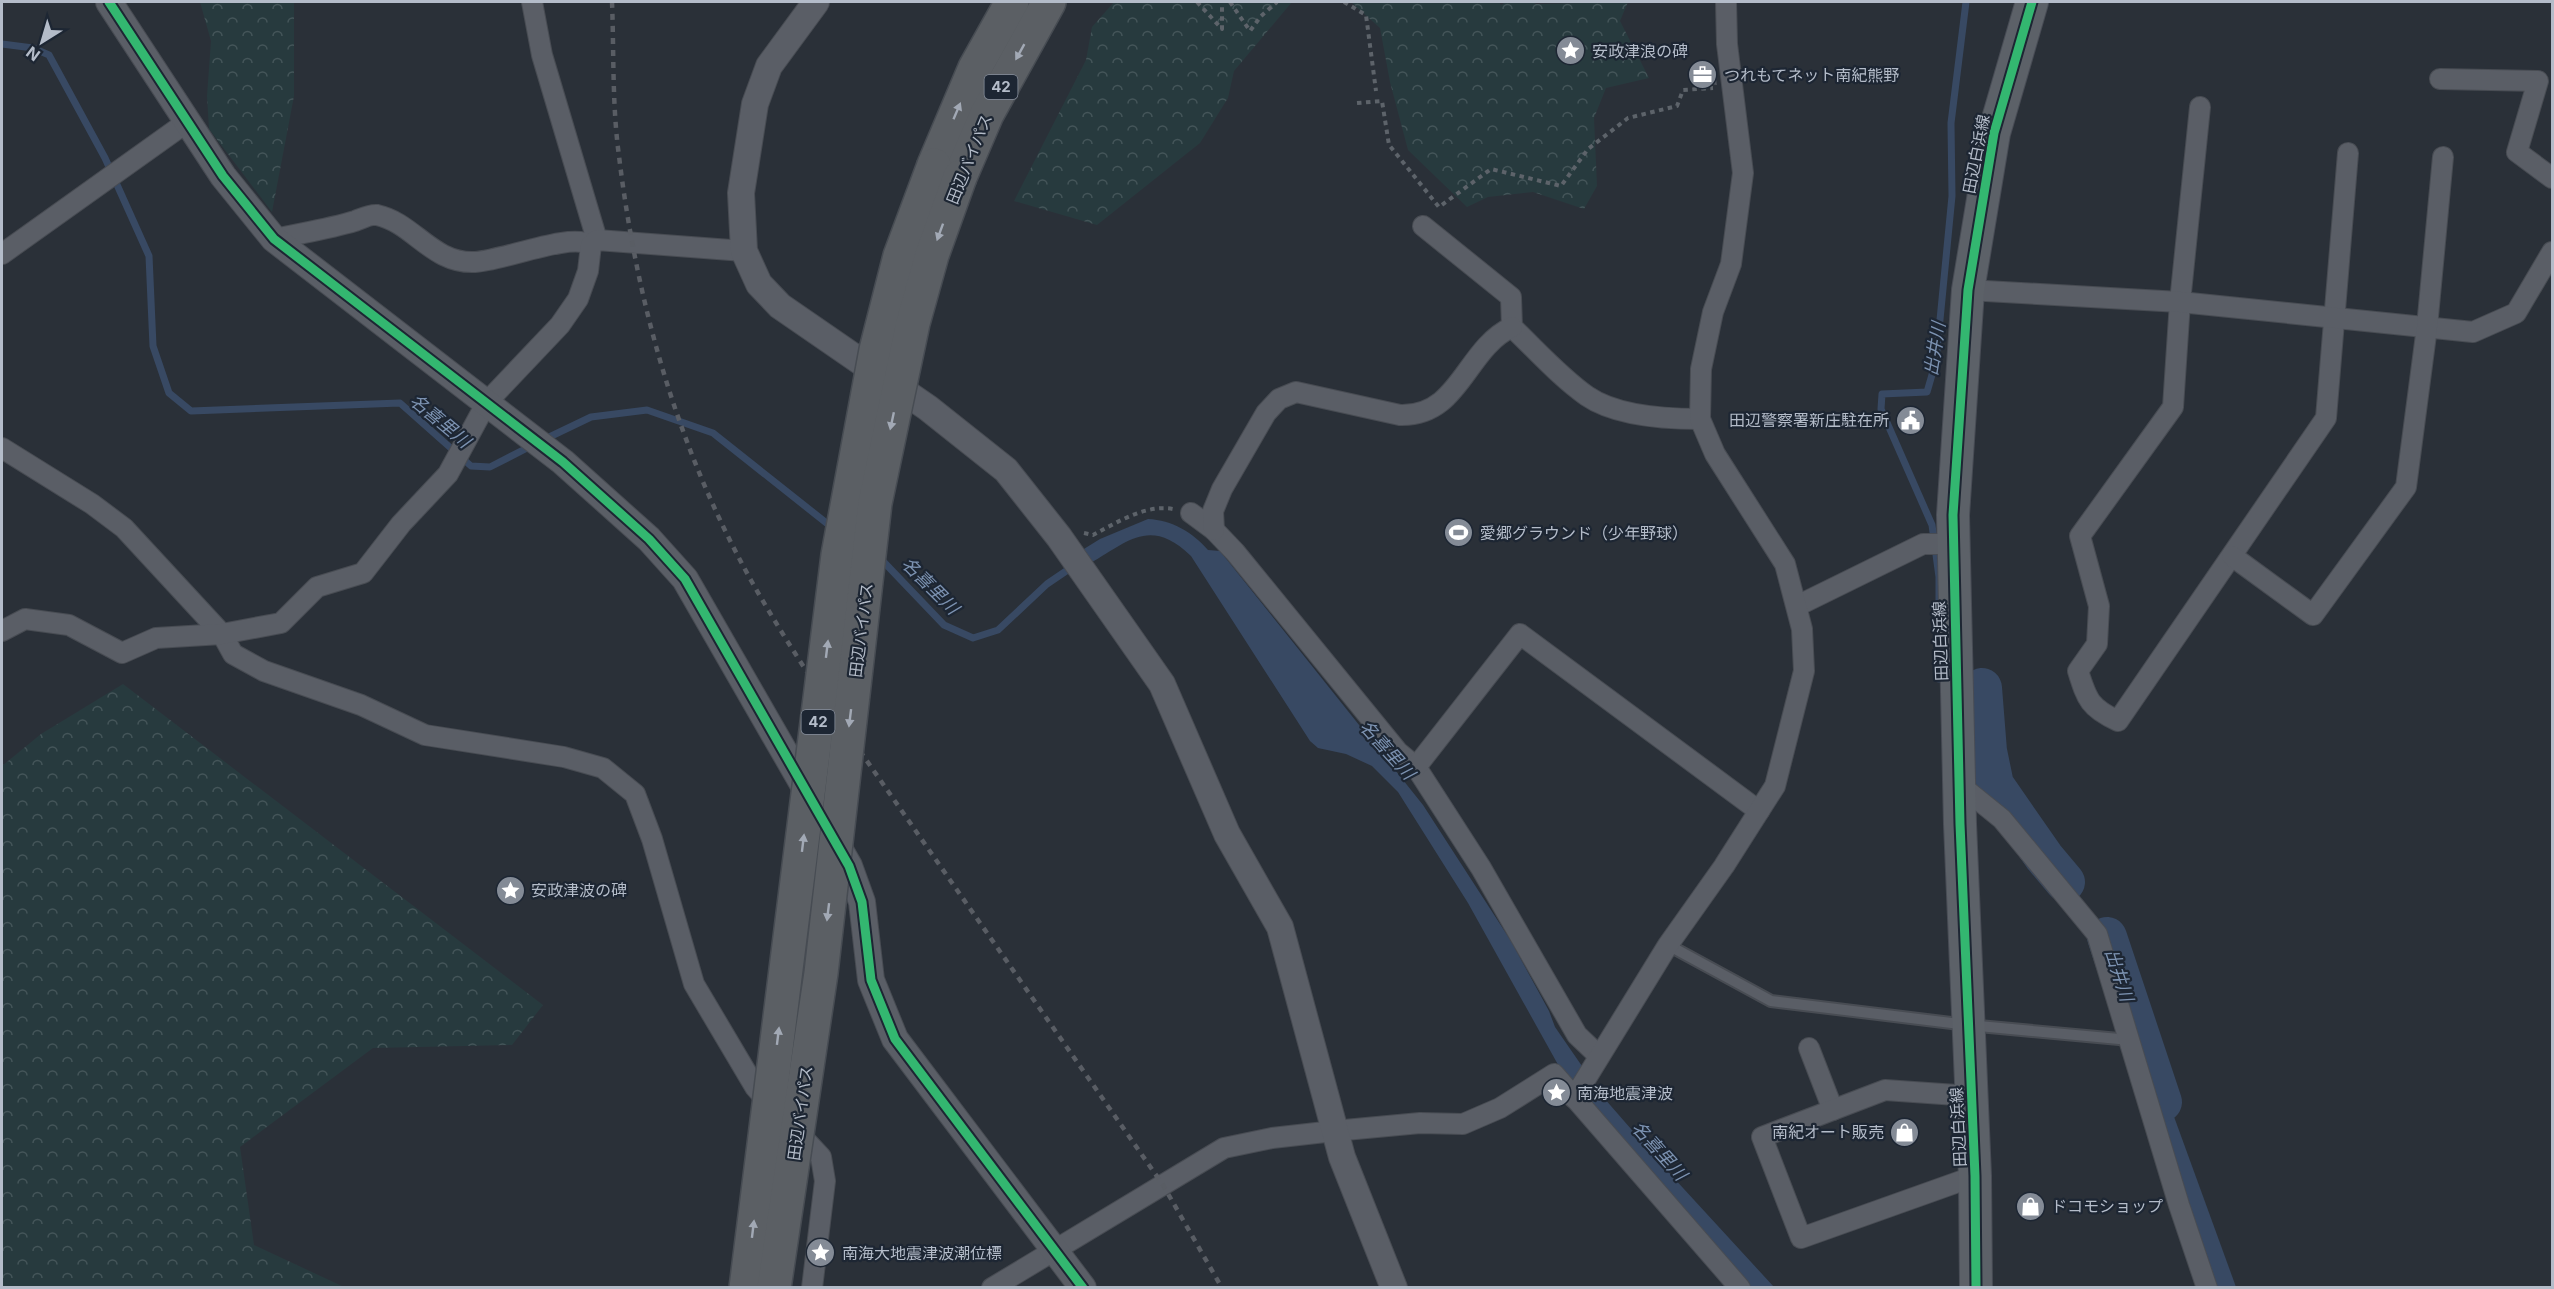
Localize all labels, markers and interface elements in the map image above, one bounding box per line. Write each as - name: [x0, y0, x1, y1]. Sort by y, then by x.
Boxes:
- north arrow: [12, 12, 72, 72]
- place icon: 安政津浪の碑: [1555, 35, 1587, 67]
- place label: 安政津浪の碑: [1592, 41, 1688, 61]
- text: N: [22, 42, 44, 66]
- one-way arrow: [1014, 44, 1025, 60]
- office icon: つれもてネット南紀熊野: [1687, 59, 1719, 91]
- place label: つれもてネット南紀熊野: [1724, 65, 1899, 85]
- road number: 42: [984, 75, 1018, 99]
- one-way arrow: [952, 102, 962, 120]
- street label: 田辺バイパス: [942, 111, 996, 207]
- street label: 田辺白浜線: [1959, 113, 1993, 195]
- one-way arrow: [934, 223, 944, 241]
- water label: 出井川: [1920, 319, 1949, 377]
- water label: 名喜里川: [406, 389, 476, 453]
- public building icon: 田辺警察署新庄駐在所: [1894, 404, 1926, 436]
- place label: 田辺警察署新庄駐在所: [1729, 410, 1889, 430]
- one-way arrow: [887, 412, 897, 430]
- sports icon: 愛郷グラウンド（少年野球）: [1443, 517, 1475, 549]
- place label: 愛郷グラウンド（少年野球）: [1480, 523, 1688, 543]
- water label: 名喜里川: [897, 553, 965, 620]
- street label: 田辺バイパス: [845, 581, 877, 679]
- street label: 田辺白浜線: [1929, 601, 1951, 681]
- one-way arrow: [822, 640, 831, 659]
- one-way arrow: [846, 708, 855, 727]
- road number: 42: [802, 710, 834, 734]
- water label: 名喜里川: [1355, 716, 1421, 785]
- one-way arrow: [798, 833, 807, 852]
- place icon: 安政津波の碑: [494, 874, 526, 906]
- place label: 安政津波の碑: [531, 880, 627, 900]
- one-way arrow: [823, 902, 833, 921]
- water label: 出井川: [2101, 946, 2138, 1006]
- one-way arrow: [774, 1027, 783, 1046]
- street label: 田辺バイパス: [783, 1064, 817, 1162]
- place icon: 南海地震津波: [1540, 1077, 1572, 1109]
- place label: 南海地震津波: [1577, 1083, 1673, 1103]
- street label: 田辺白浜線: [1946, 1087, 1970, 1167]
- shop icon: 南紀オート販売: [1889, 1116, 1921, 1148]
- water label: 名喜里川: [1627, 1117, 1693, 1186]
- place label: 南紀オート販売: [1772, 1122, 1884, 1142]
- shop icon: ドコモショップ: [2014, 1190, 2046, 1222]
- place label: ドコモショップ: [2051, 1196, 2163, 1216]
- one-way arrow: [748, 1220, 758, 1239]
- place icon: 南海大地震津波潮位標: [805, 1237, 837, 1269]
- place label: 南海大地震津波潮位標: [842, 1243, 1002, 1263]

